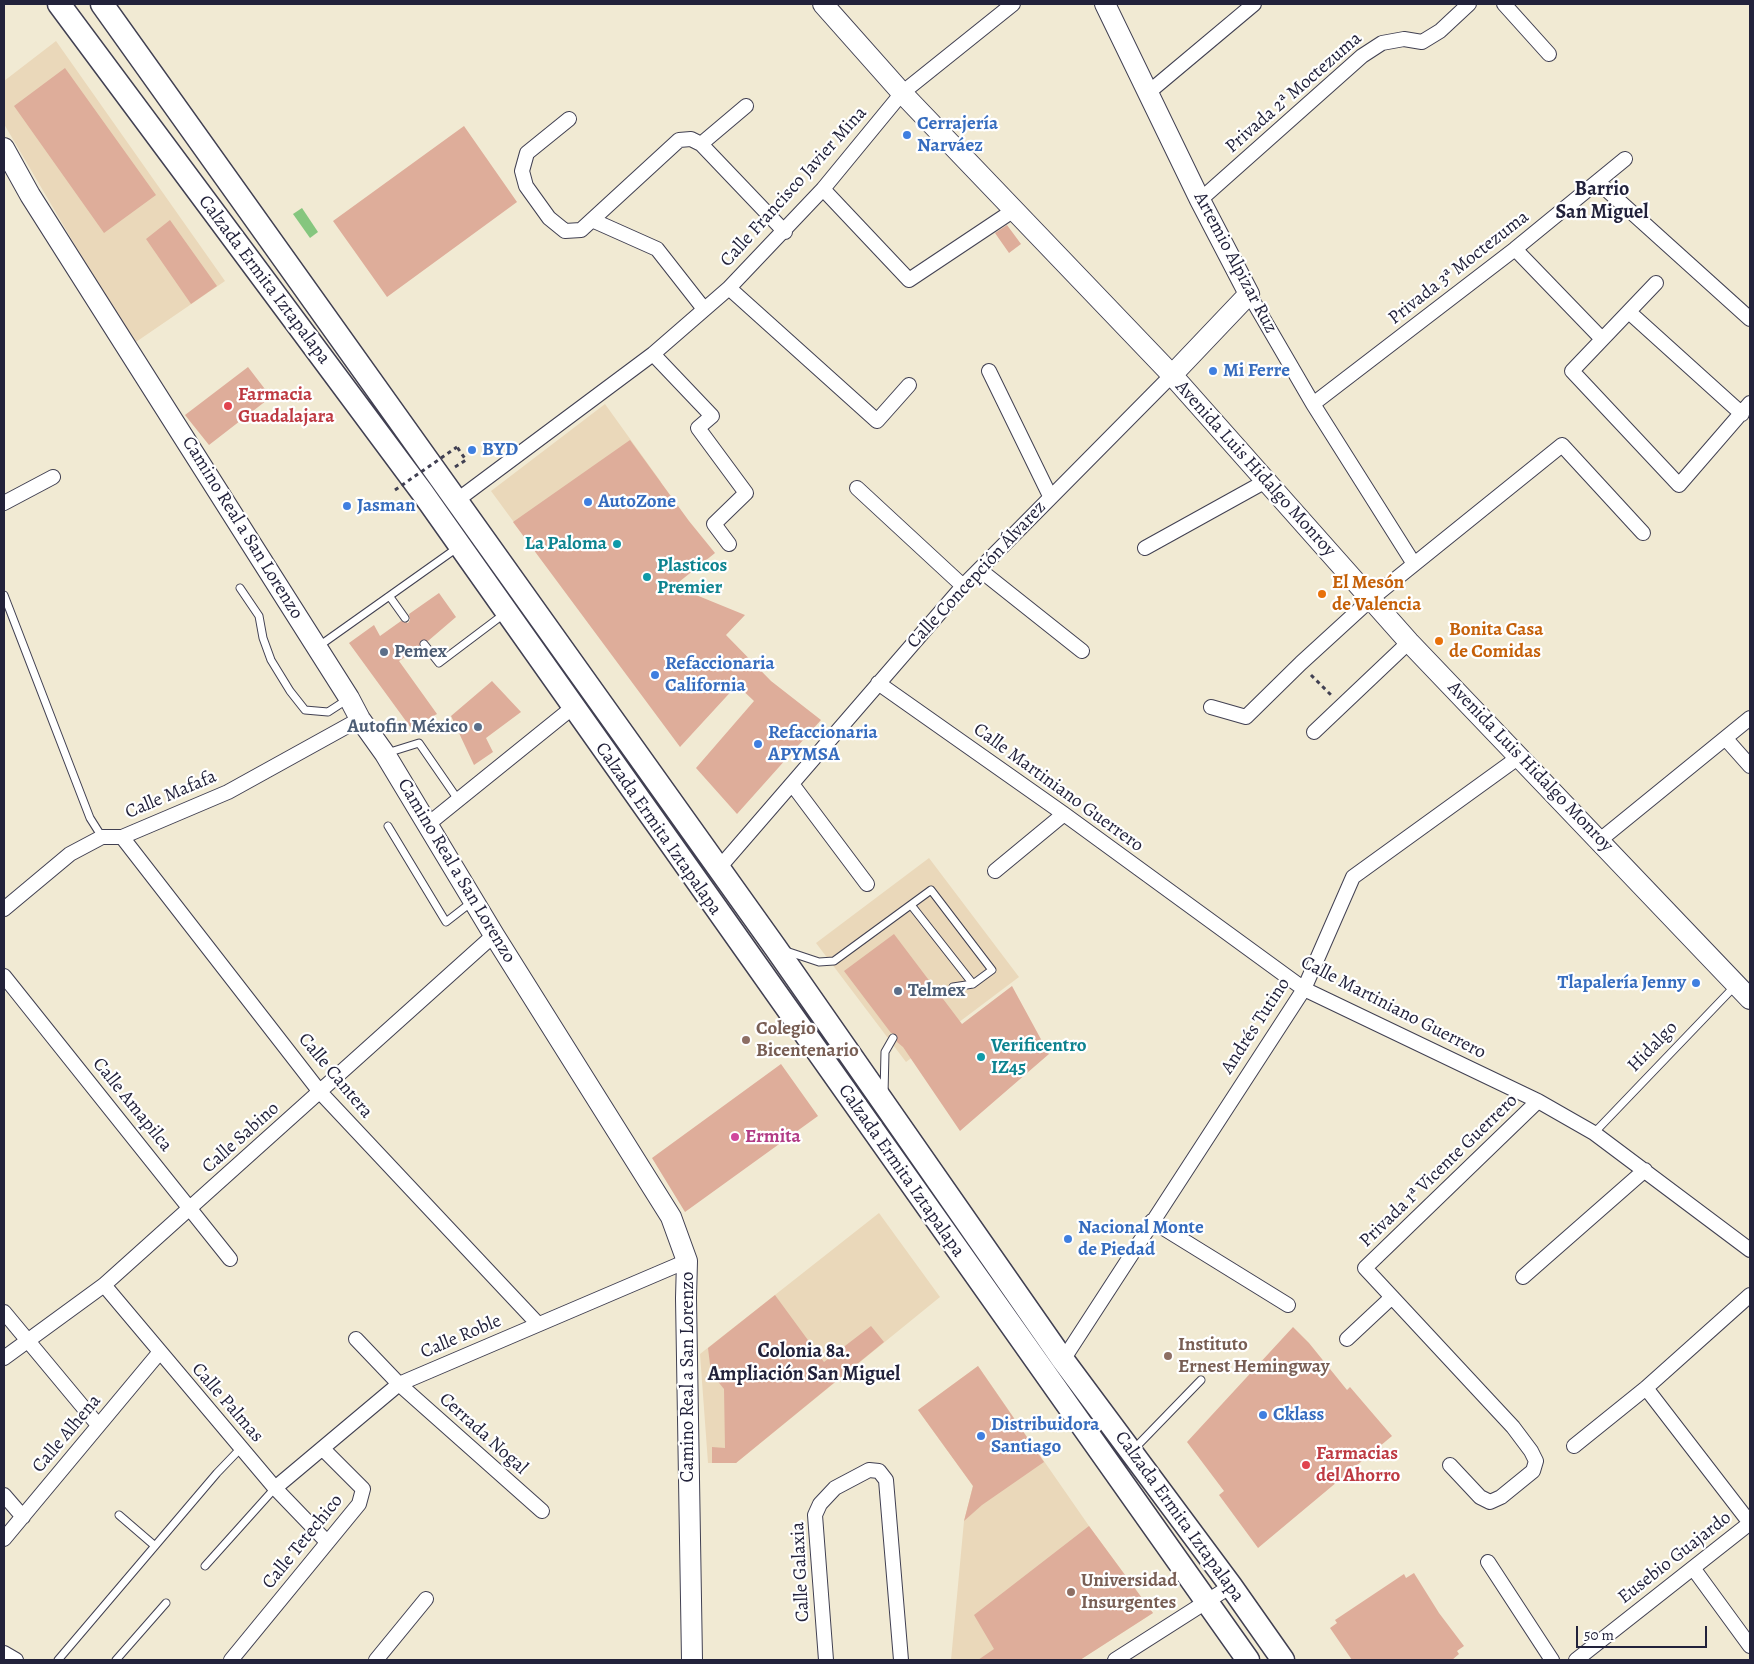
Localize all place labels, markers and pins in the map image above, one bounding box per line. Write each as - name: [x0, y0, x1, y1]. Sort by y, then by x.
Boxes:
- place label: Cerrajería Narváez: [917, 113, 998, 157]
- marker: Cerrajería Narváez: [901, 129, 913, 141]
- place label: Mi Ferre: [1223, 360, 1290, 382]
- marker: Mi Ferre: [1207, 365, 1219, 377]
- place label: Farmacia Guadalajara: [238, 384, 334, 428]
- marker: Farmacia Guadalajara: [222, 400, 234, 412]
- place label: BYD: [482, 439, 518, 461]
- marker: BYD: [466, 444, 478, 456]
- place label: AutoZone: [598, 491, 676, 513]
- place label: Jasman: [357, 495, 416, 517]
- marker: AutoZone: [582, 496, 594, 508]
- marker: Jasman: [341, 500, 353, 512]
- place label: La Paloma: [525, 533, 607, 555]
- marker: La Paloma: [611, 538, 623, 550]
- place label: Plasticos Premier: [657, 555, 727, 599]
- marker: Plasticos Premier: [641, 571, 653, 583]
- place label: El Mesón de Valencia: [1332, 572, 1421, 616]
- marker: El Mesón de Valencia: [1316, 588, 1328, 600]
- place label: Bonita Casa de Comidas: [1449, 619, 1543, 663]
- marker: Bonita Casa de Comidas: [1433, 635, 1445, 647]
- place label: Pemex: [394, 641, 447, 663]
- marker: Pemex: [378, 646, 390, 658]
- place label: Refaccionaria California: [665, 653, 775, 697]
- marker: Refaccionaria California: [649, 669, 661, 681]
- place label: Autofin México: [347, 716, 468, 738]
- marker: Autofin México: [472, 721, 484, 733]
- place label: Refaccionaria APYMSA: [768, 722, 878, 766]
- marker: Refaccionaria APYMSA: [752, 738, 764, 750]
- place label: Tlapalería Jenny: [1558, 972, 1686, 994]
- marker: Tlapalería Jenny: [1690, 977, 1702, 989]
- place label: Telmex: [908, 980, 965, 1002]
- marker: Telmex: [892, 985, 904, 997]
- place label: Colegio Bicentenario: [756, 1018, 859, 1062]
- marker: Colegio Bicentenario: [740, 1034, 752, 1046]
- place label: Verificentro IZ45: [991, 1035, 1087, 1079]
- marker: Verificentro IZ45: [975, 1051, 987, 1063]
- place label: Ermita: [745, 1126, 801, 1148]
- marker: Ermita: [729, 1131, 741, 1143]
- place label: Nacional Monte de Piedad: [1078, 1217, 1204, 1261]
- marker: Nacional Monte de Piedad: [1062, 1233, 1074, 1245]
- place label: Instituto Ernest Hemingway: [1178, 1334, 1329, 1378]
- marker: Instituto Ernest Hemingway: [1162, 1350, 1174, 1362]
- place label: Cklass: [1273, 1404, 1324, 1426]
- marker: Cklass: [1257, 1409, 1269, 1421]
- place label: Distribuidora Santiago: [991, 1414, 1100, 1458]
- marker: Distribuidora Santiago: [975, 1430, 987, 1442]
- place label: Farmacias del Ahorro: [1316, 1443, 1400, 1487]
- marker: Farmacias del Ahorro: [1300, 1459, 1312, 1471]
- place label: Universidad Insurgentes: [1081, 1570, 1177, 1614]
- marker: Universidad Insurgentes: [1065, 1586, 1077, 1598]

